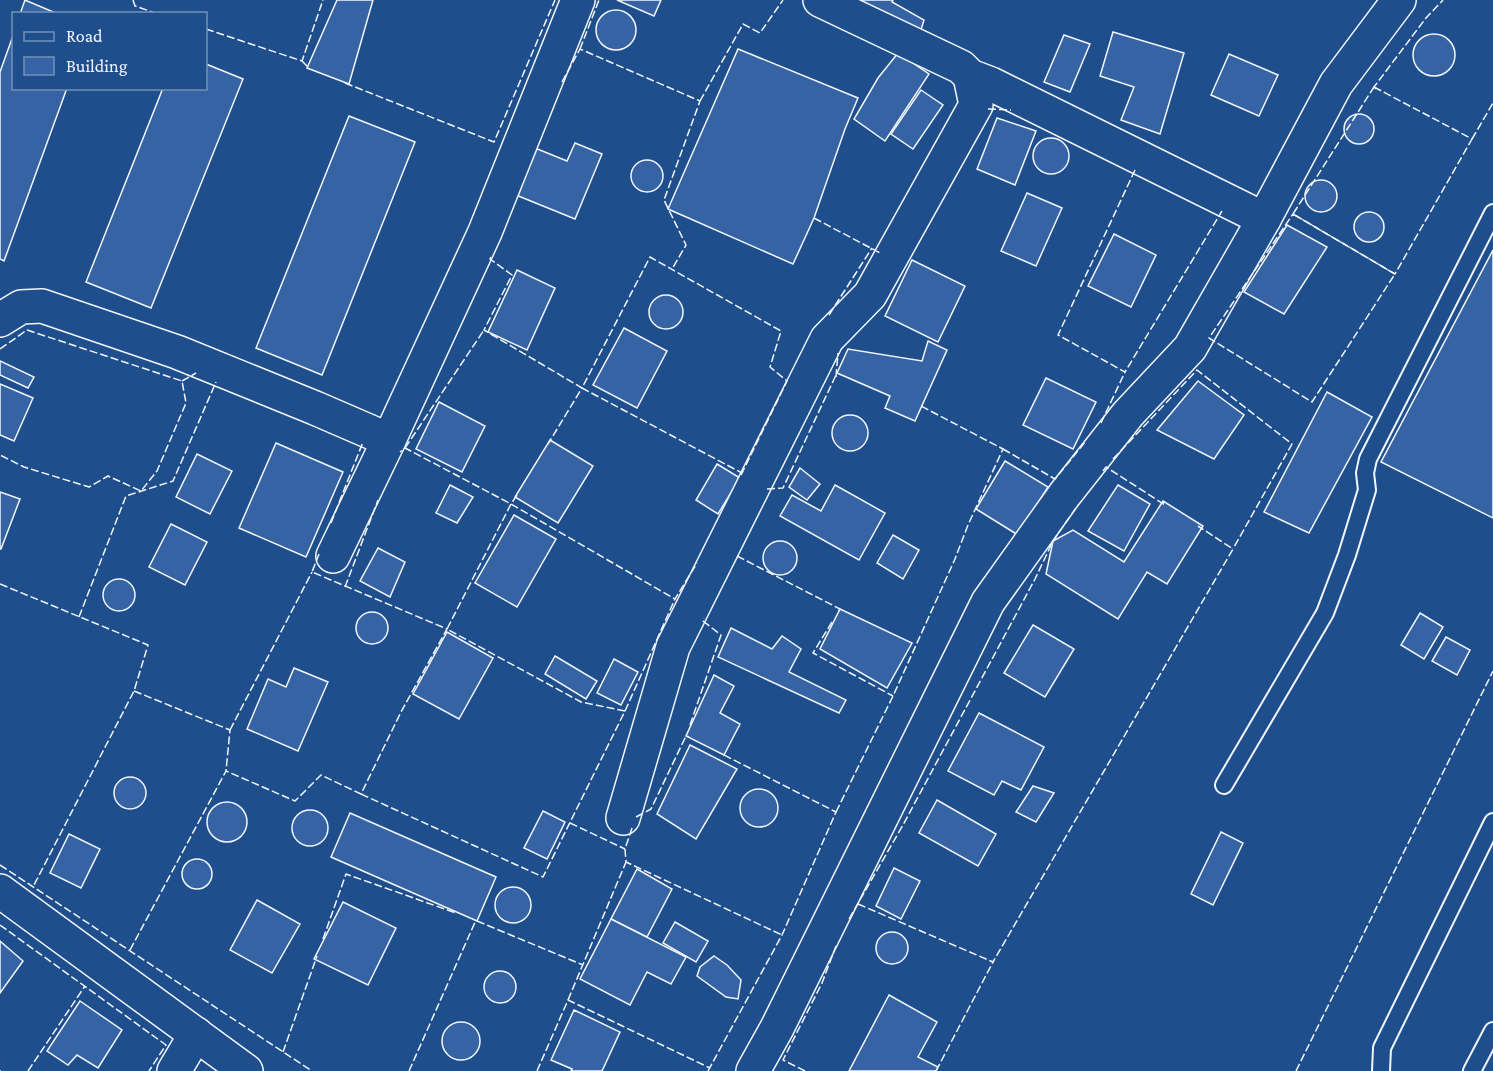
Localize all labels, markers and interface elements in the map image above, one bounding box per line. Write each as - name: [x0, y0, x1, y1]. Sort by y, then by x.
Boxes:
- legend: [12, 12, 207, 90]
- text: Road: [66, 26, 103, 46]
- text: Building: [66, 56, 128, 76]

